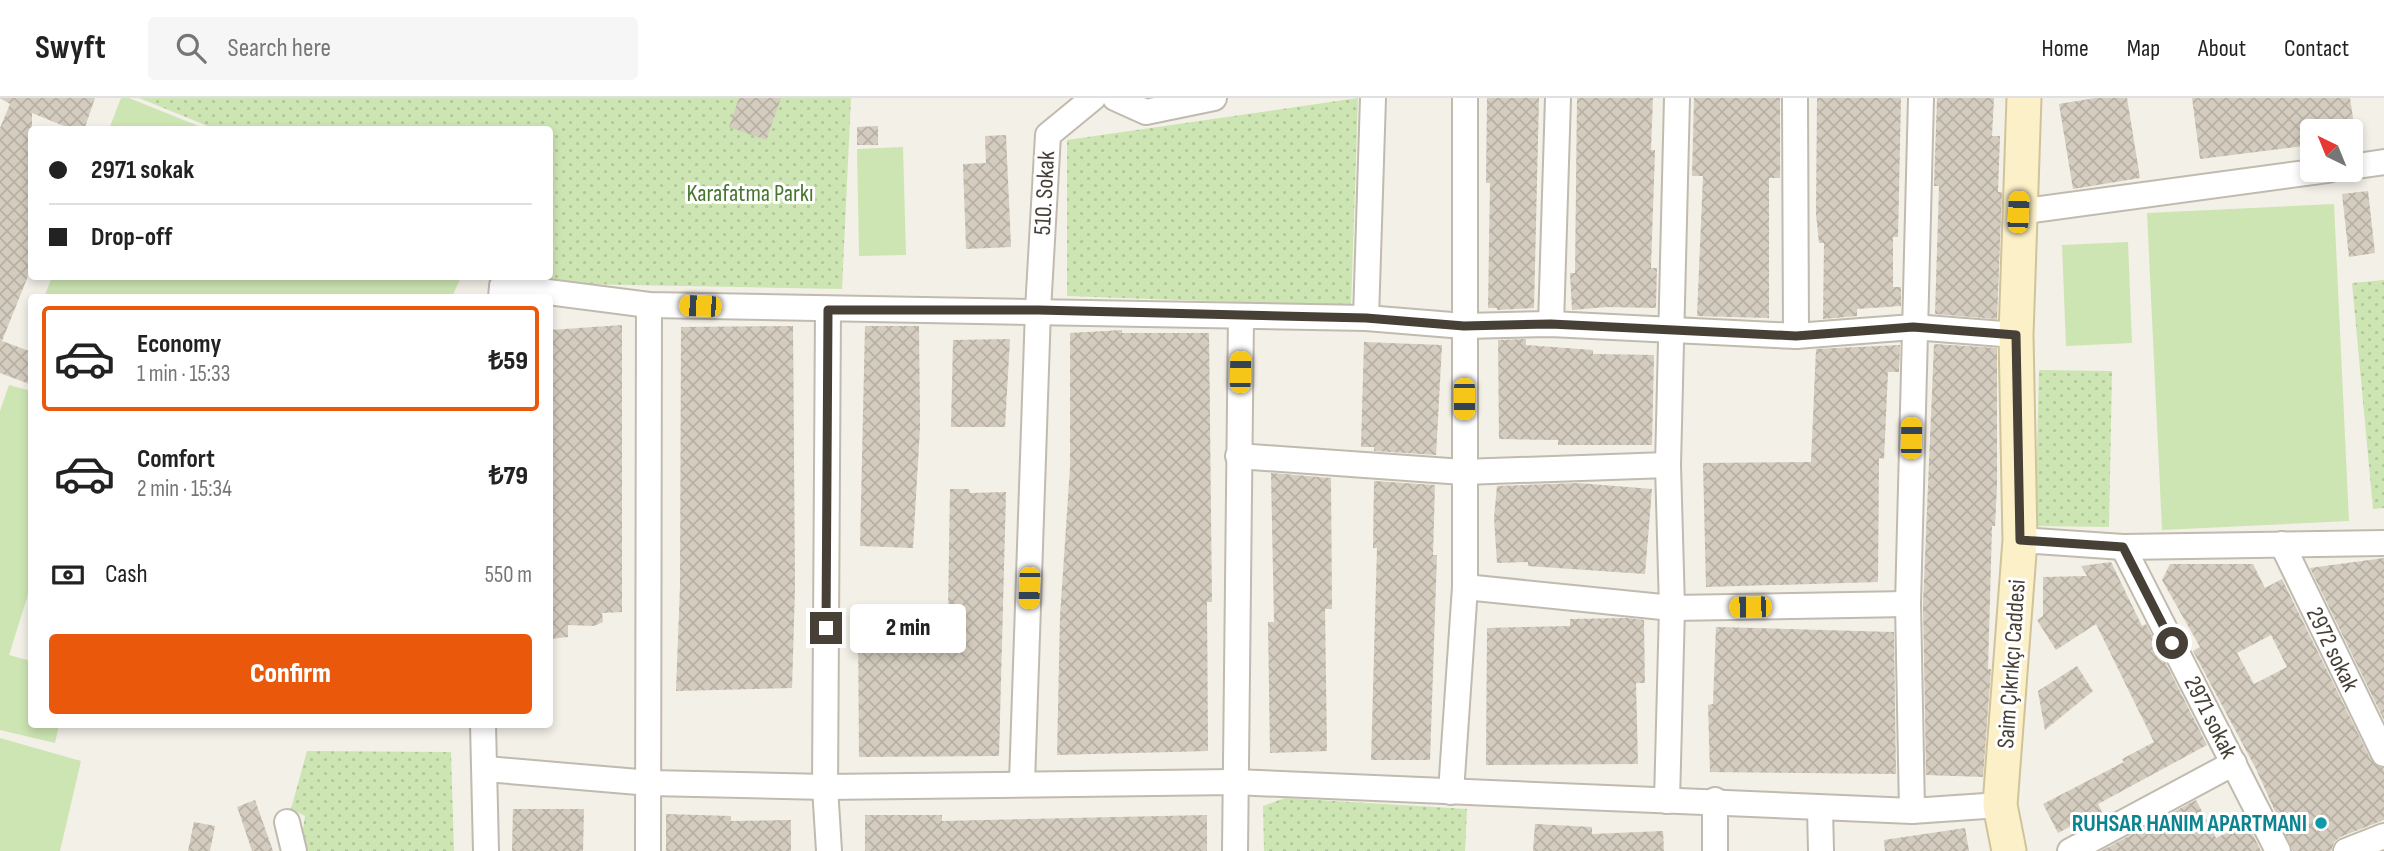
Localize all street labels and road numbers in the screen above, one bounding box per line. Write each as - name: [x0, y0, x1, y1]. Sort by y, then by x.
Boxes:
- street label: 510. Sokak: [1028, 150, 1061, 236]
- street label: Saim Çıkrıkçı Caddesi: [1991, 579, 2032, 750]
- street label: 2972 sokak: [2300, 602, 2365, 696]
- street label: 2971 sokak: [2178, 671, 2244, 763]

